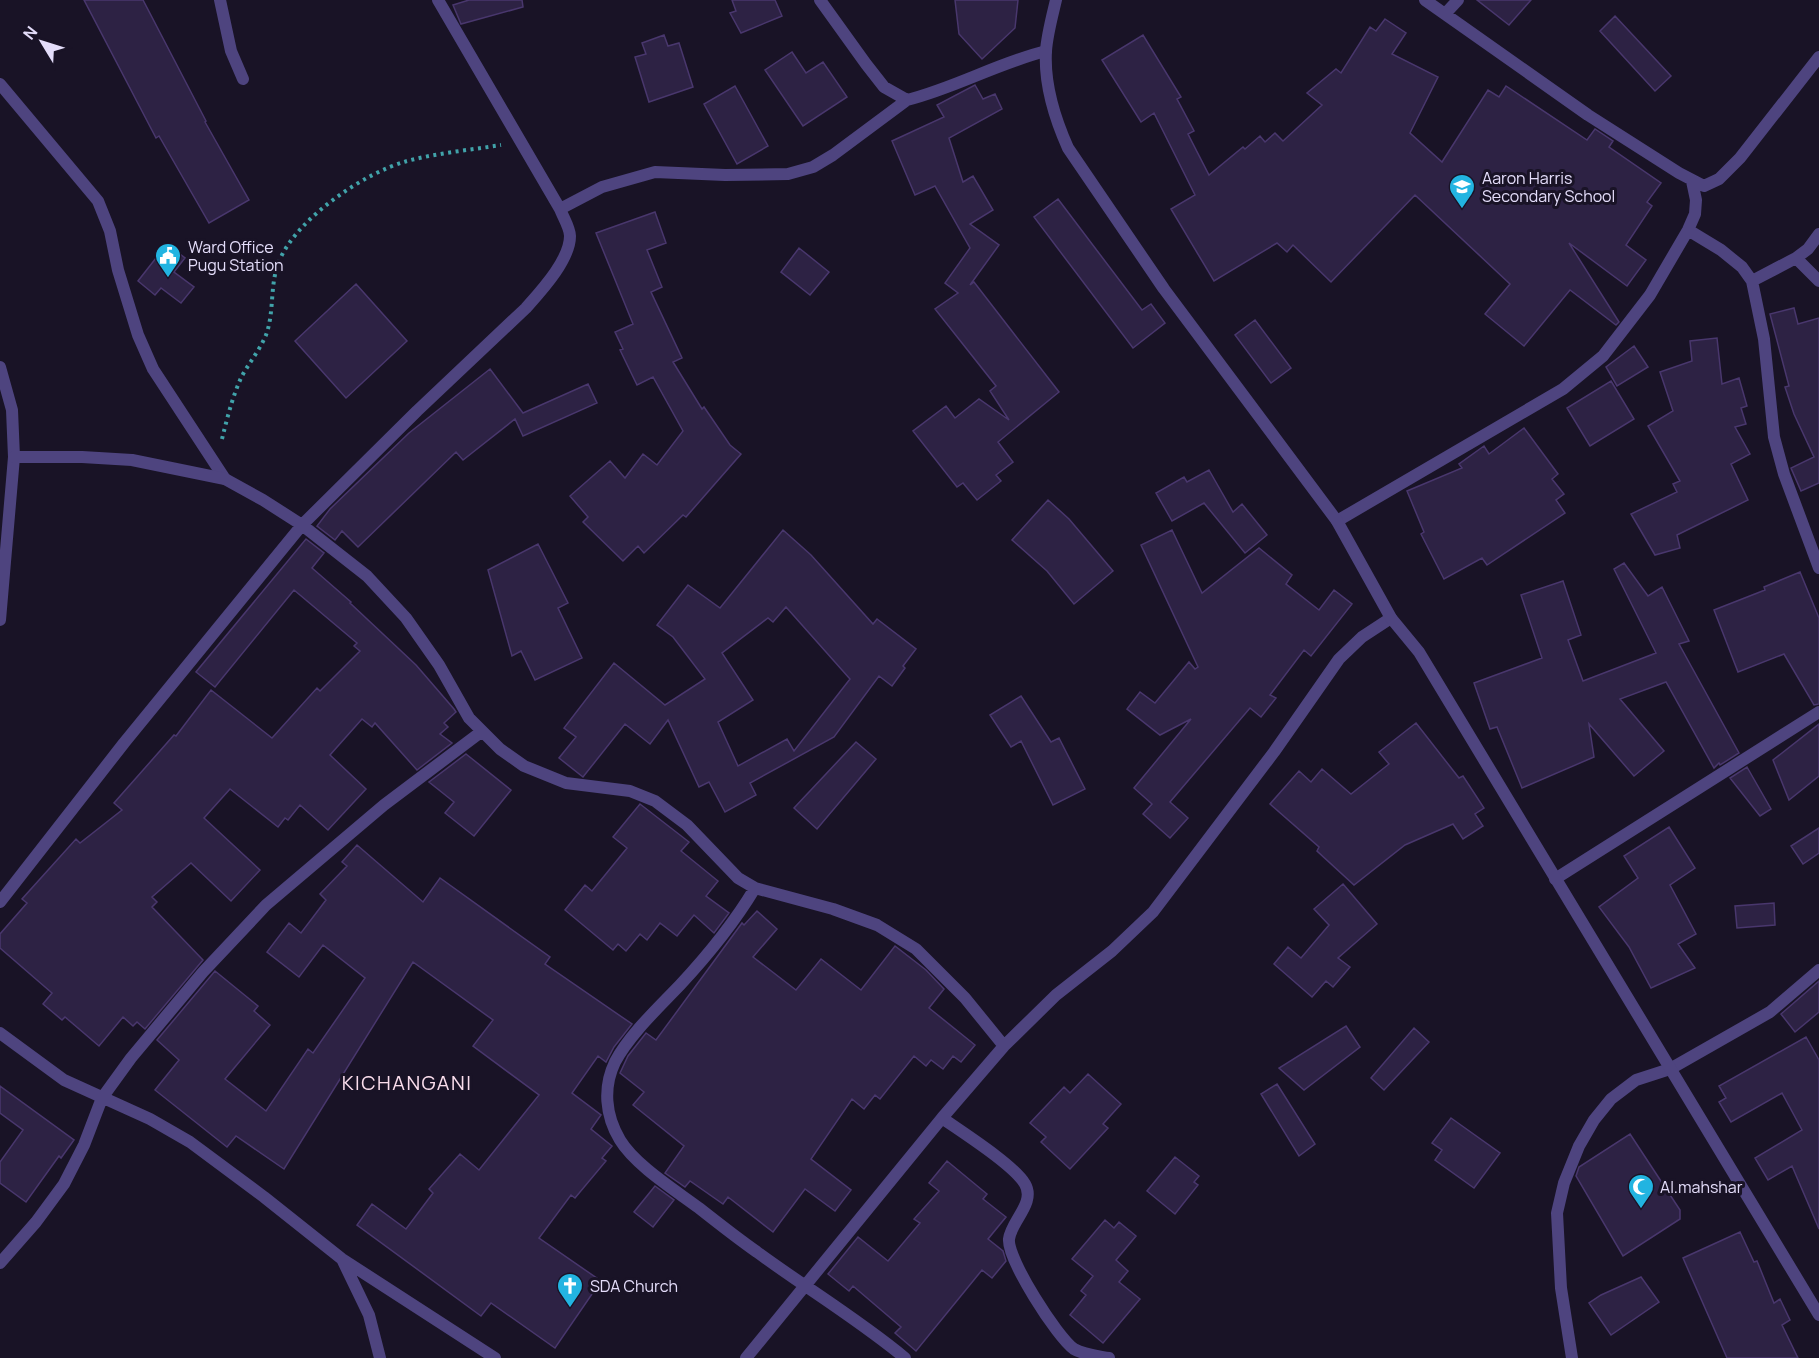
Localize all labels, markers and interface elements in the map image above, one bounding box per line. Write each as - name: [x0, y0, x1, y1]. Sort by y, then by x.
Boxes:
- north arrow: [12, 12, 72, 72]
- text: N: [18, 21, 42, 44]
- place label: Aaron Harris Secondary School: [1482, 167, 1615, 207]
- school or university icon: Aaron Harris Secondary School: [1447, 172, 1477, 210]
- place label: Ward Office Pugu Station: [188, 236, 284, 276]
- public building icon: Ward Office Pugu Station: [153, 241, 183, 279]
- district label: KICHANGANI: [342, 1069, 472, 1096]
- mosque icon: Al.mahshar: [1626, 1172, 1656, 1210]
- place label: Al.mahshar: [1660, 1176, 1743, 1198]
- church icon: SDA Church: [555, 1271, 585, 1309]
- place label: SDA Church: [590, 1275, 678, 1297]

